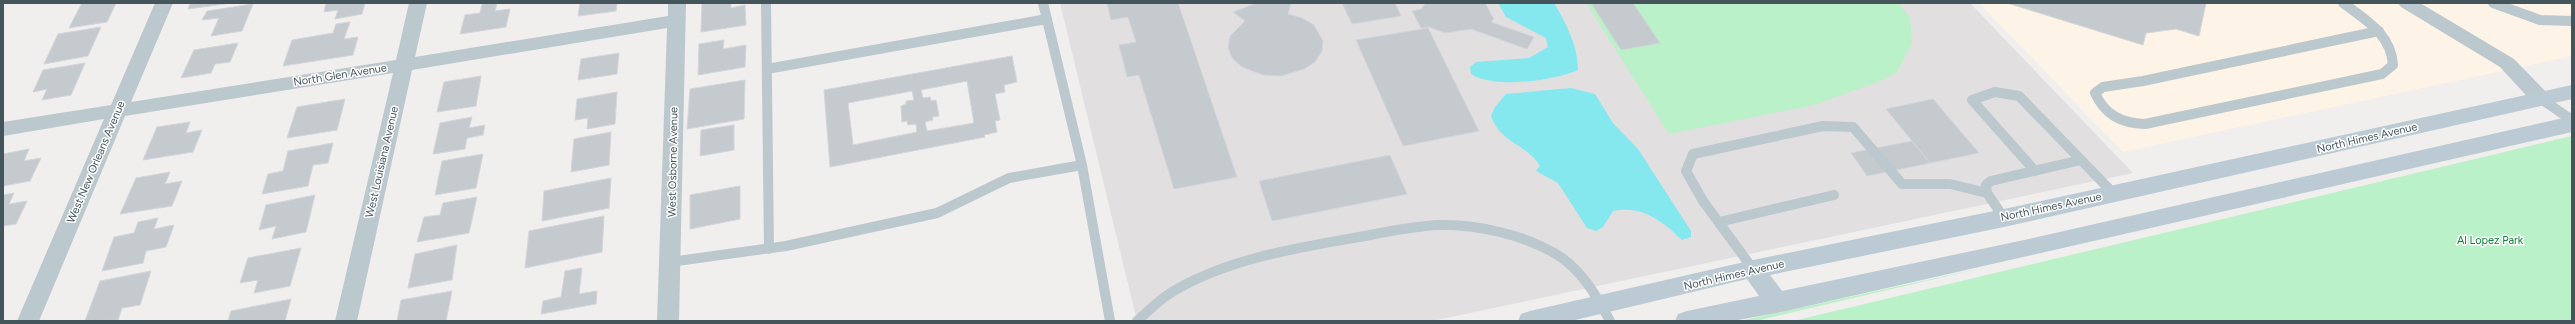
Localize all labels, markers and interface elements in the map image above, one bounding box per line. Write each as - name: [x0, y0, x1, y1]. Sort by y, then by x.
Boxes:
- street label: North Glen Avenue: [292, 61, 388, 89]
- street label: West New Orleans Avenue: [64, 99, 128, 225]
- street label: West Louisiana Avenue: [363, 105, 401, 219]
- street label: West Osborne Avenue: [666, 107, 680, 217]
- street label: North Himes Avenue: [2315, 120, 2419, 156]
- street label: North Himes Avenue: [1999, 190, 2103, 224]
- park label: Al Lopez Park: [2457, 234, 2524, 247]
- street label: North Himes Avenue: [1682, 257, 1786, 293]

